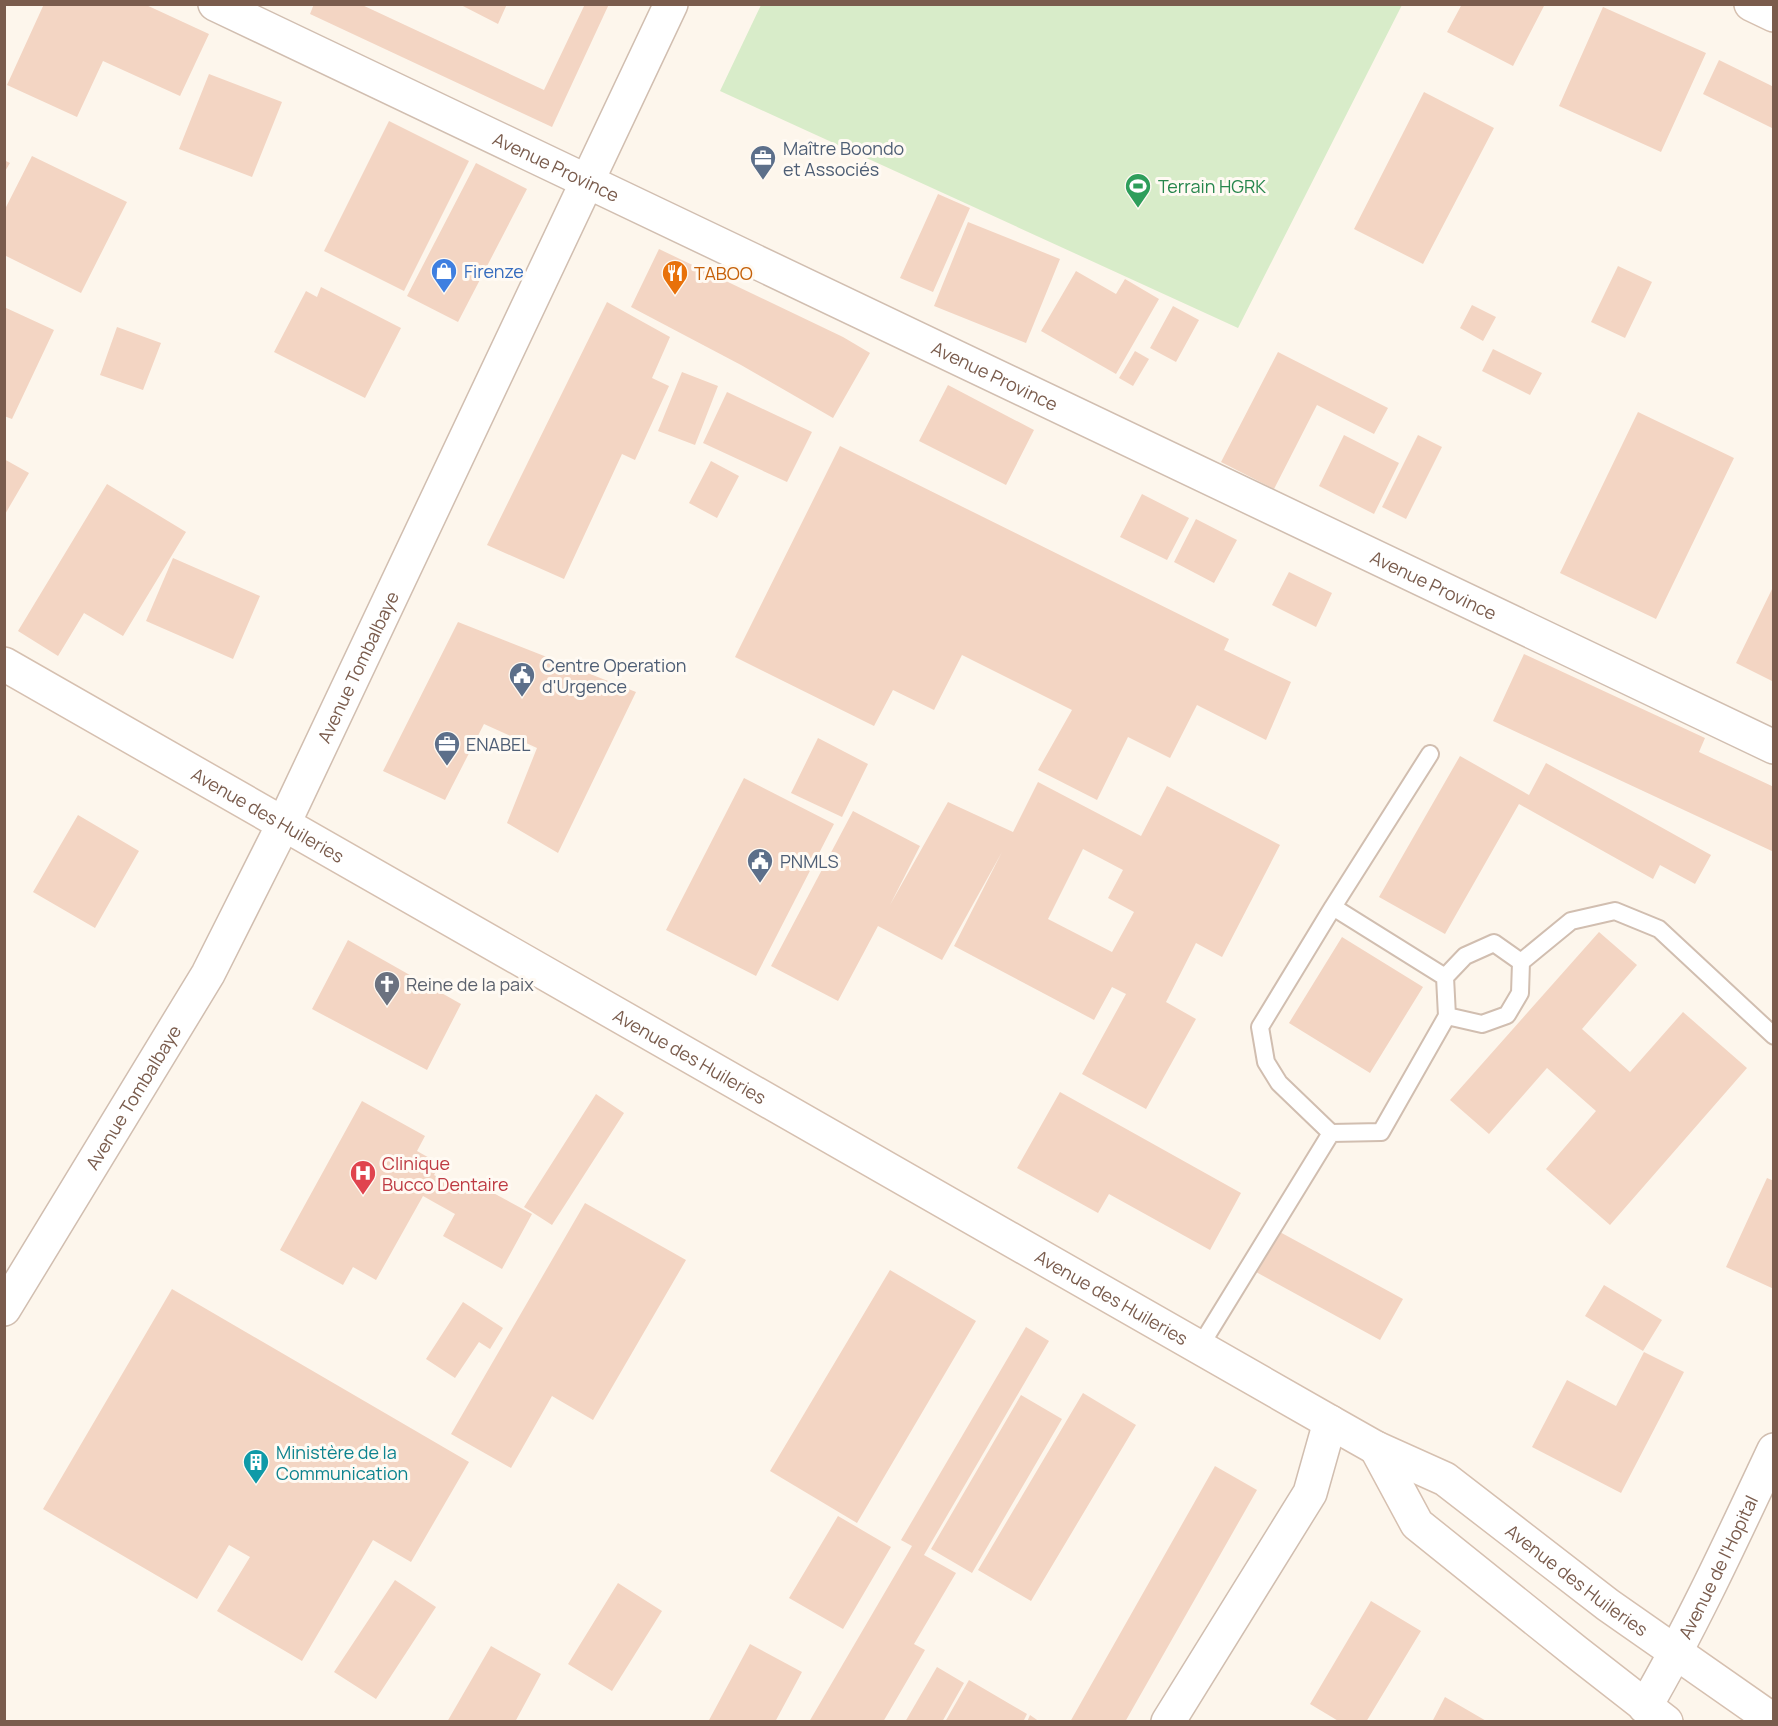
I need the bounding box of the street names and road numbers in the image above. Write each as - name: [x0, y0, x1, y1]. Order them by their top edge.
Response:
- street label: Avenue Province: [489, 126, 623, 207]
- street label: Avenue Province: [928, 335, 1062, 416]
- street label: Avenue Province: [1367, 544, 1501, 625]
- street label: Avenue Tombalbaye: [312, 587, 404, 747]
- street label: Avenue des Huileries: [187, 762, 349, 868]
- street label: Avenue des Huileries: [609, 1003, 771, 1109]
- street label: Avenue Tombalbaye: [80, 1020, 186, 1174]
- street label: Avenue des Huileries: [1031, 1244, 1192, 1350]
- street label: Avenue de l'Hopital: [1673, 1491, 1763, 1643]
- street label: Avenue des Huileries: [1501, 1518, 1653, 1641]

